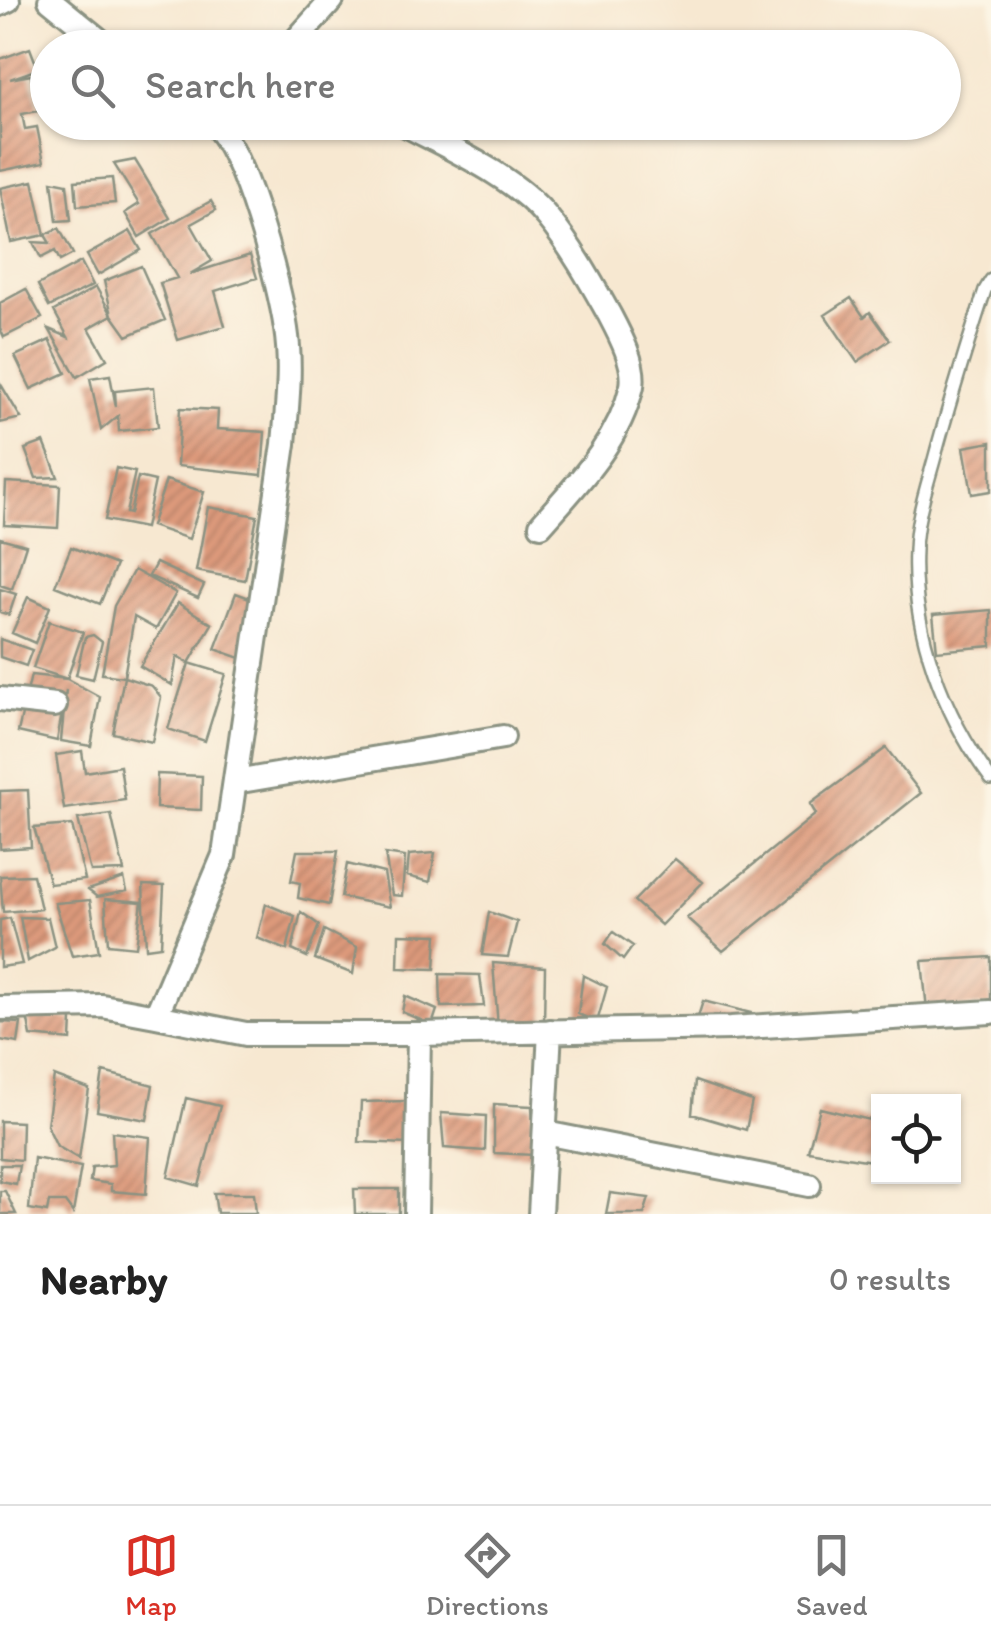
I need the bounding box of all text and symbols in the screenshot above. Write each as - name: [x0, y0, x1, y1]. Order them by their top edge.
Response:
- search box: [30, 30, 961, 140]
- icon: search: [65, 58, 120, 113]
- text: Search here: [145, 62, 336, 108]
- map controls: [871, 1094, 961, 1184]
- button: locate: [871, 1094, 961, 1184]
- text: Nearby: [40, 1254, 167, 1305]
- text: 0 results: [829, 1260, 951, 1298]
- tab: Map: [124, 1528, 179, 1622]
- tab: Directions: [426, 1528, 549, 1622]
- tab: Saved: [796, 1528, 867, 1622]

